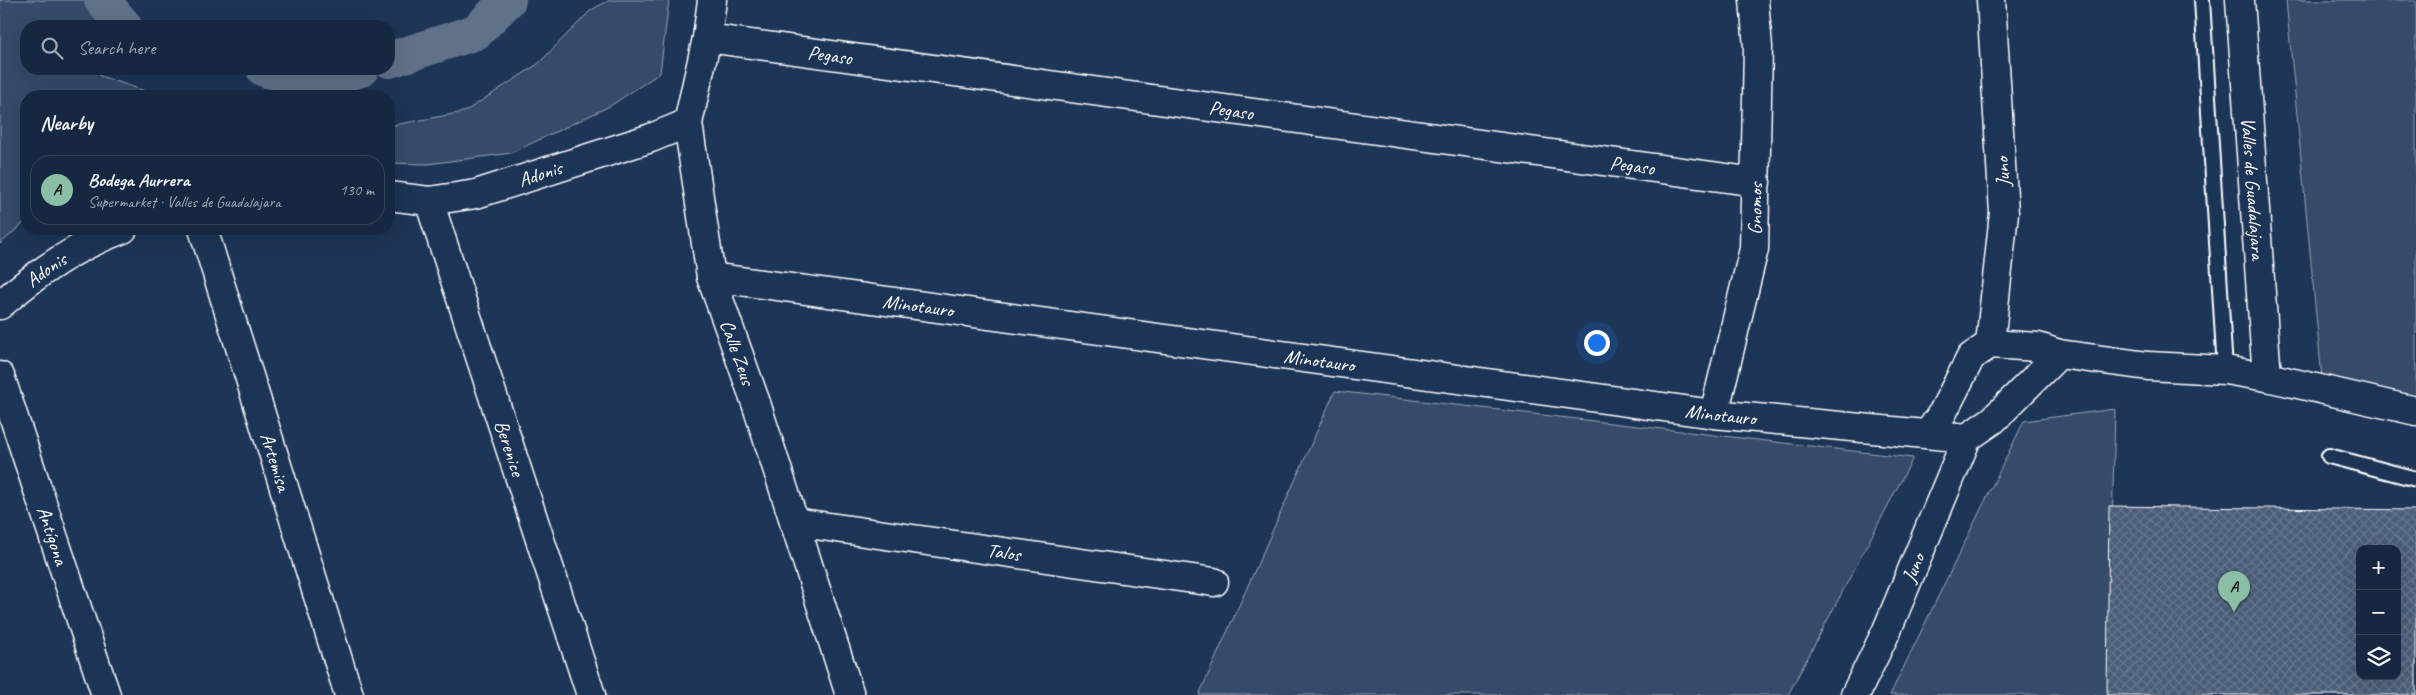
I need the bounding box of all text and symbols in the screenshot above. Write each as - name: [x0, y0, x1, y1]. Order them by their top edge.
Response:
- search box: [20, 20, 395, 75]
- icon: search: [38, 34, 66, 62]
- text: Search here: [78, 36, 155, 60]
- street label: Pegaso: [806, 40, 854, 71]
- street label: Pegaso: [1207, 95, 1256, 126]
- text: Nearby: [40, 110, 93, 136]
- street label: Valles de Guadalajara: [2235, 117, 2271, 262]
- street label: Pegaso: [1609, 150, 1657, 181]
- street label: Adonis: [515, 155, 567, 193]
- street label: Juno: [1989, 155, 2016, 188]
- text: Bodega Aurrera: [88, 168, 190, 192]
- text: A: [53, 180, 61, 200]
- text: 130 m: [340, 180, 374, 200]
- street label: Gnomos: [1742, 180, 1768, 235]
- text: Supermarket · Valles de Guadalajara: [88, 192, 281, 212]
- street label: Adonis: [20, 246, 73, 293]
- street label: Minotauro: [881, 289, 957, 323]
- street label: Calle Zeus: [714, 316, 761, 390]
- your location: [1584, 330, 1610, 356]
- street label: Minotauro: [1282, 343, 1358, 378]
- street label: Minotauro: [1684, 398, 1759, 431]
- street label: Berenice: [489, 417, 531, 481]
- street label: Artemisa: [255, 430, 297, 496]
- street label: Antígona: [31, 503, 75, 570]
- street label: Talos: [985, 538, 1024, 568]
- map controls: [2356, 545, 2401, 680]
- button: +: [2356, 545, 2401, 590]
- street label: Juno: [1896, 548, 1931, 587]
- pin: A: [2218, 571, 2250, 612]
- button: −: [2356, 590, 2401, 635]
- button: layers: [2356, 635, 2401, 680]

